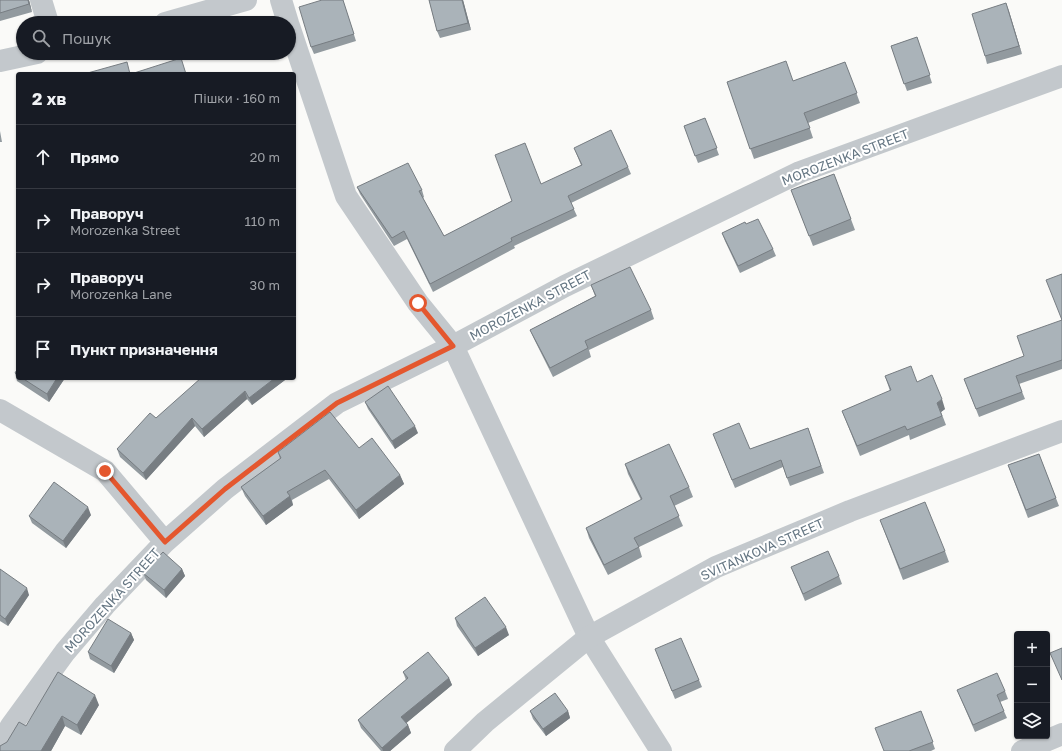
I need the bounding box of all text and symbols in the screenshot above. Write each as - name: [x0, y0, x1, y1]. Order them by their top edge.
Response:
- search box: [16, 16, 296, 60]
- icon: search: [30, 27, 52, 49]
- text: Пошук: [62, 29, 111, 47]
- text: 2 хв: [32, 88, 66, 109]
- text: Пішки · 160 m: [193, 90, 280, 106]
- street label: MOROZENKA STREET: [779, 125, 911, 189]
- icon: ahead: [32, 146, 54, 168]
- text: Прямо: [70, 148, 119, 166]
- text: 20 m: [250, 149, 280, 165]
- text: Праворуч: [70, 204, 144, 222]
- icon: right: [32, 210, 54, 232]
- text: 110 m: [245, 213, 280, 229]
- text: Morozenka Street: [70, 222, 180, 238]
- street label: MOROZENKA STREET: [467, 266, 593, 344]
- text: Праворуч: [70, 268, 144, 286]
- icon: right: [32, 274, 54, 296]
- text: 30 m: [250, 277, 280, 293]
- text: Morozenka Lane: [70, 286, 172, 302]
- route start: [409, 294, 427, 312]
- icon: arrive: [32, 338, 54, 360]
- text: Пункт призначення: [70, 340, 218, 358]
- route end: [96, 462, 114, 480]
- street label: SVITANKOVA STREET: [698, 515, 826, 583]
- street label: MOROZENKA STREET: [61, 544, 163, 656]
- map controls: [1014, 631, 1050, 739]
- button: +: [1014, 631, 1050, 667]
- button: −: [1014, 667, 1050, 703]
- button: layers: [1014, 703, 1050, 739]

